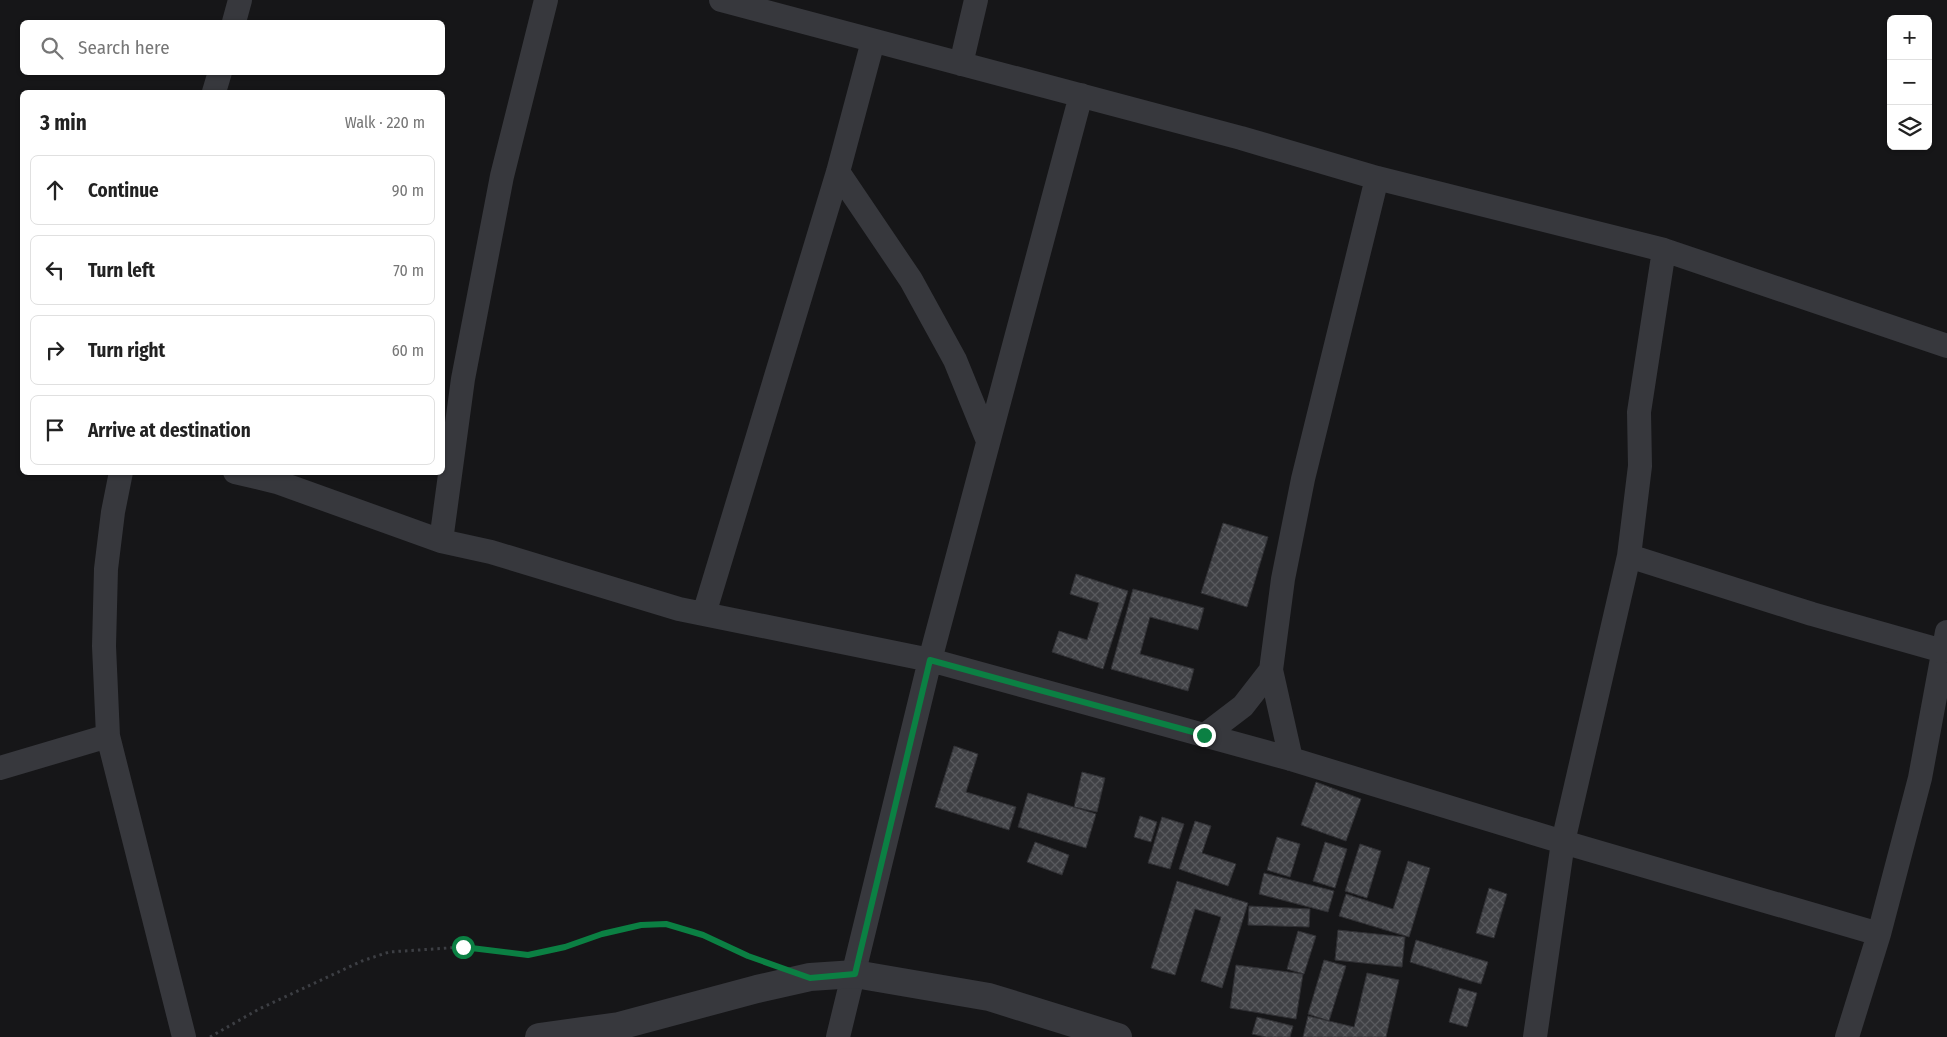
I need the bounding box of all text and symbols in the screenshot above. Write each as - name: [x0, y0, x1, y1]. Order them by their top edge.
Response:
- map controls: [1887, 15, 1932, 150]
- button: +: [1887, 15, 1932, 60]
- search box: [20, 20, 445, 75]
- icon: search: [38, 34, 66, 62]
- text: Search here: [78, 36, 170, 59]
- button: −: [1887, 60, 1932, 105]
- button: layers: [1887, 105, 1932, 150]
- text: 3 min: [40, 110, 87, 136]
- text: Walk · 220 m: [345, 113, 425, 132]
- icon: ahead: [41, 176, 69, 204]
- text: Continue: [88, 179, 159, 202]
- text: 90 m: [392, 181, 424, 200]
- icon: left: [41, 256, 69, 284]
- text: Turn left: [88, 259, 155, 282]
- text: 70 m: [393, 261, 424, 280]
- icon: right: [41, 336, 69, 364]
- text: Turn right: [88, 339, 165, 362]
- text: 60 m: [392, 341, 424, 360]
- icon: arrive: [41, 416, 69, 444]
- text: Arrive at destination: [88, 419, 251, 442]
- route end: [1193, 724, 1216, 747]
- route start: [452, 936, 475, 959]

